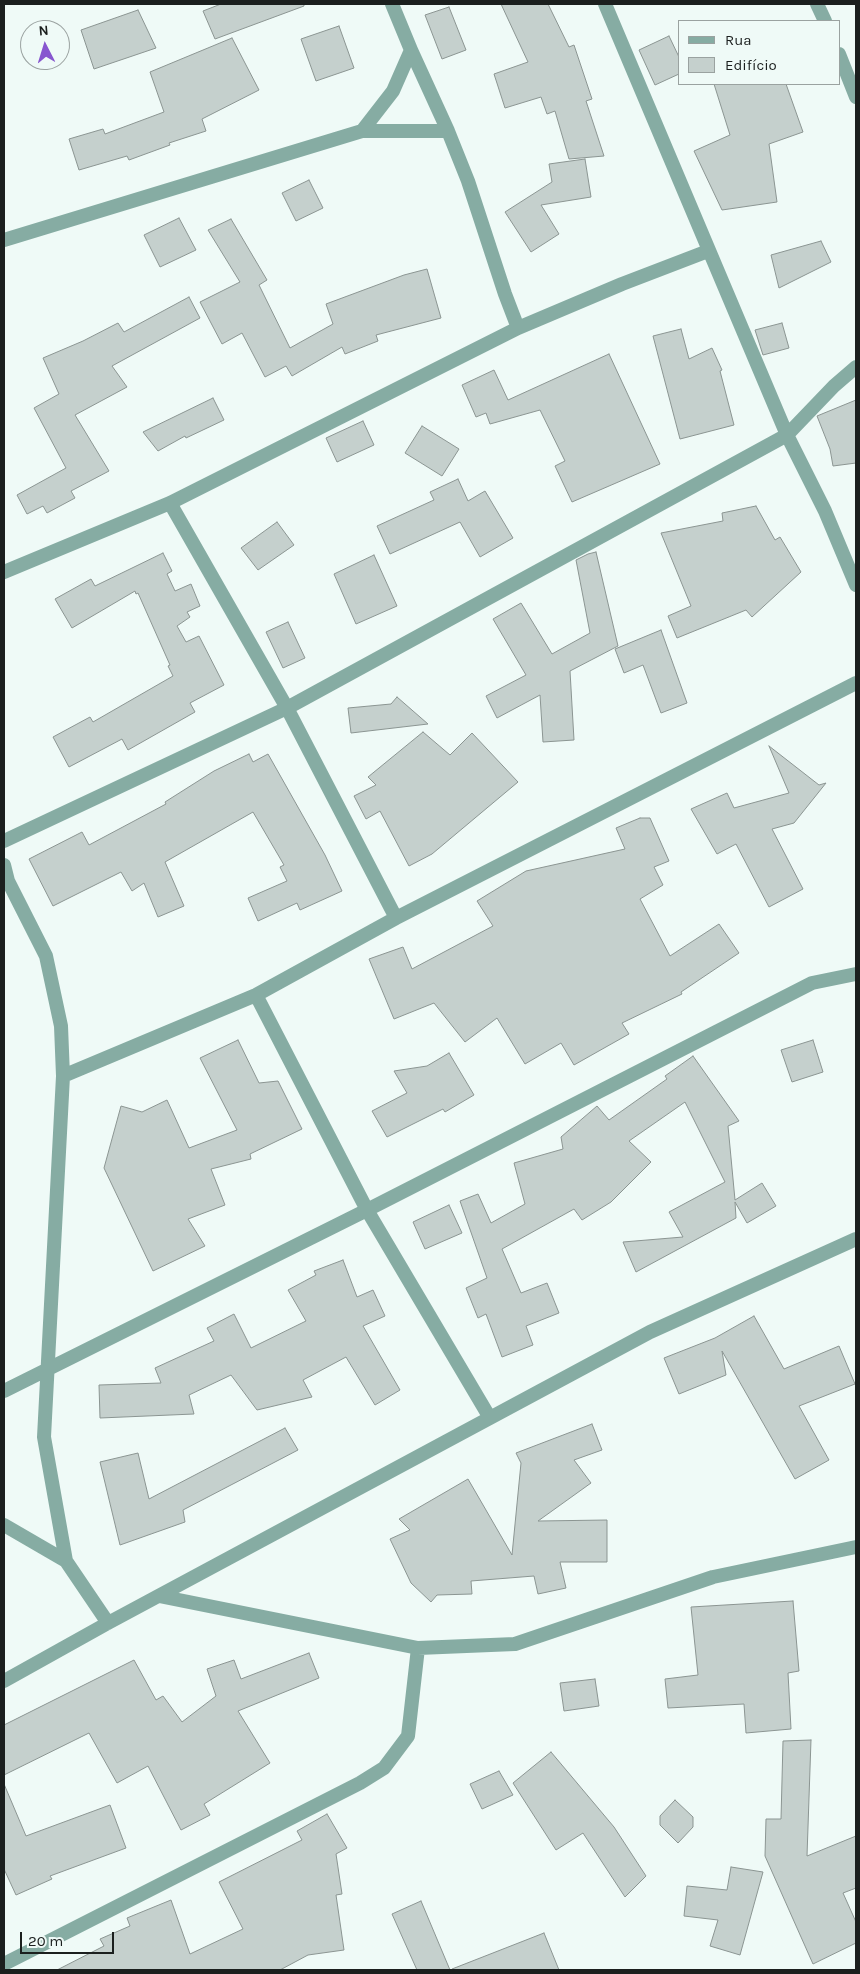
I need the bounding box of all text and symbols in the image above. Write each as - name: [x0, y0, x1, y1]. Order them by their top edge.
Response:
- north arrow: [20, 20, 70, 70]
- legend: [678, 20, 840, 85]
- text: N: [38, 22, 49, 39]
- text: Rua: [725, 31, 752, 49]
- text: Edifício: [725, 56, 777, 74]
- scale bar: [22, 1922, 116, 1954]
- text: 20 m: [28, 1932, 63, 1950]

